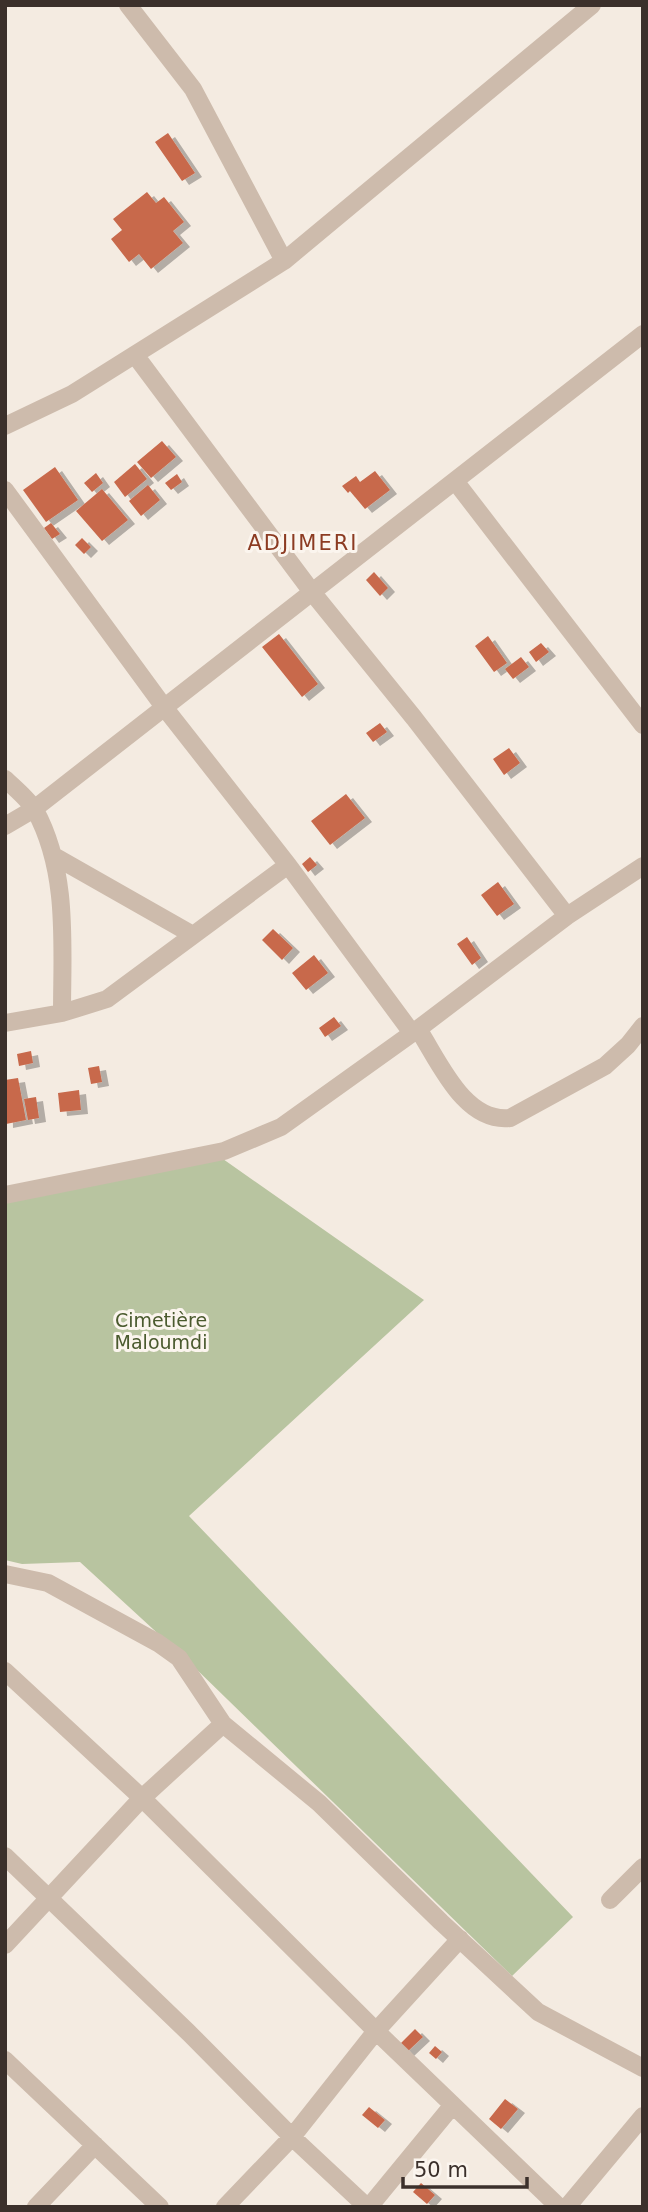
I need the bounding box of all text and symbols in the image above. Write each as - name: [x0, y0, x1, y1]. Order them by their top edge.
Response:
- district label: ADJIMERI: [247, 531, 359, 555]
- park label: Cimetière Maloumdi: [115, 1309, 207, 1353]
- scale bar: [403, 2146, 527, 2190]
- text: 50 m: [414, 2158, 468, 2182]

